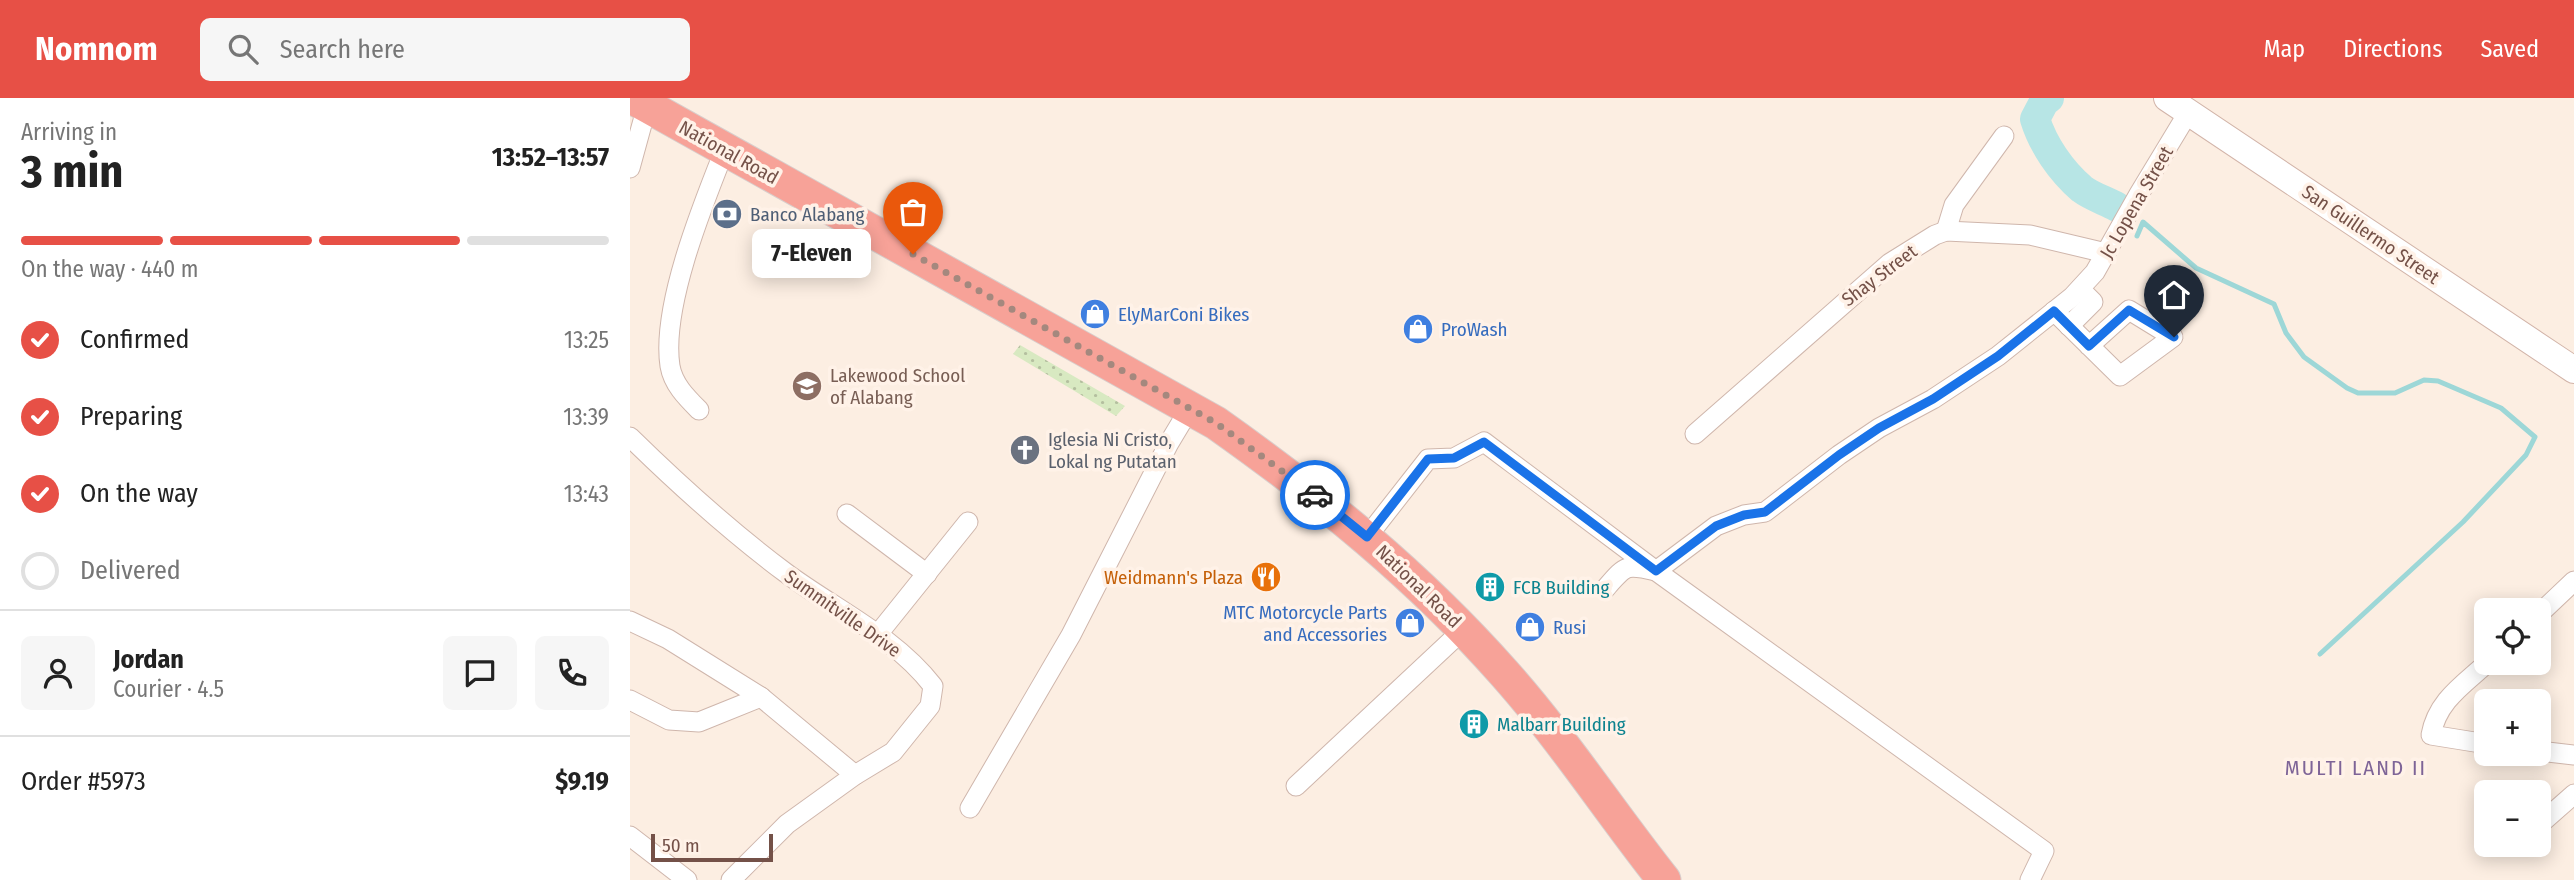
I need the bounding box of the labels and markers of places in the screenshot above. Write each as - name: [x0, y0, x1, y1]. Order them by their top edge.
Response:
- pin: [883, 182, 943, 254]
- bank icon: Banco Alabang: [710, 197, 744, 231]
- place label: Banco Alabang: [750, 203, 864, 226]
- callout: 7-Eleven: [752, 230, 871, 278]
- pin: [2144, 265, 2204, 337]
- shop icon: ElyMarConi Bikes: [1078, 297, 1112, 331]
- place label: ElyMarConi Bikes: [1118, 303, 1249, 326]
- shop icon: ProWash: [1401, 312, 1435, 346]
- place label: ProWash: [1441, 318, 1508, 341]
- place label: Lakewood School of Alabang: [830, 364, 965, 409]
- school or university icon: Lakewood School of Alabang: [790, 369, 824, 403]
- place label: Iglesia Ni Cristo, Lokal ng Putatan: [1048, 428, 1177, 473]
- church icon: Iglesia Ni Cristo, Lokal ng Putatan: [1008, 433, 1042, 467]
- restaurant icon: Weidmann's Plaza: [1249, 560, 1283, 594]
- place label: Weidmann's Plaza: [1104, 566, 1243, 589]
- building icon: FCB Building: [1473, 570, 1507, 604]
- place label: FCB Building: [1513, 576, 1610, 599]
- place label: MTC Motorcycle Parts and Accessories: [1223, 601, 1387, 646]
- shop icon: MTC Motorcycle Parts and Accessories: [1393, 606, 1427, 640]
- shop icon: Rusi: [1513, 610, 1547, 644]
- place label: Rusi: [1553, 616, 1586, 639]
- building icon: Malbarr Building: [1457, 707, 1491, 741]
- place label: Malbarr Building: [1497, 713, 1626, 736]

